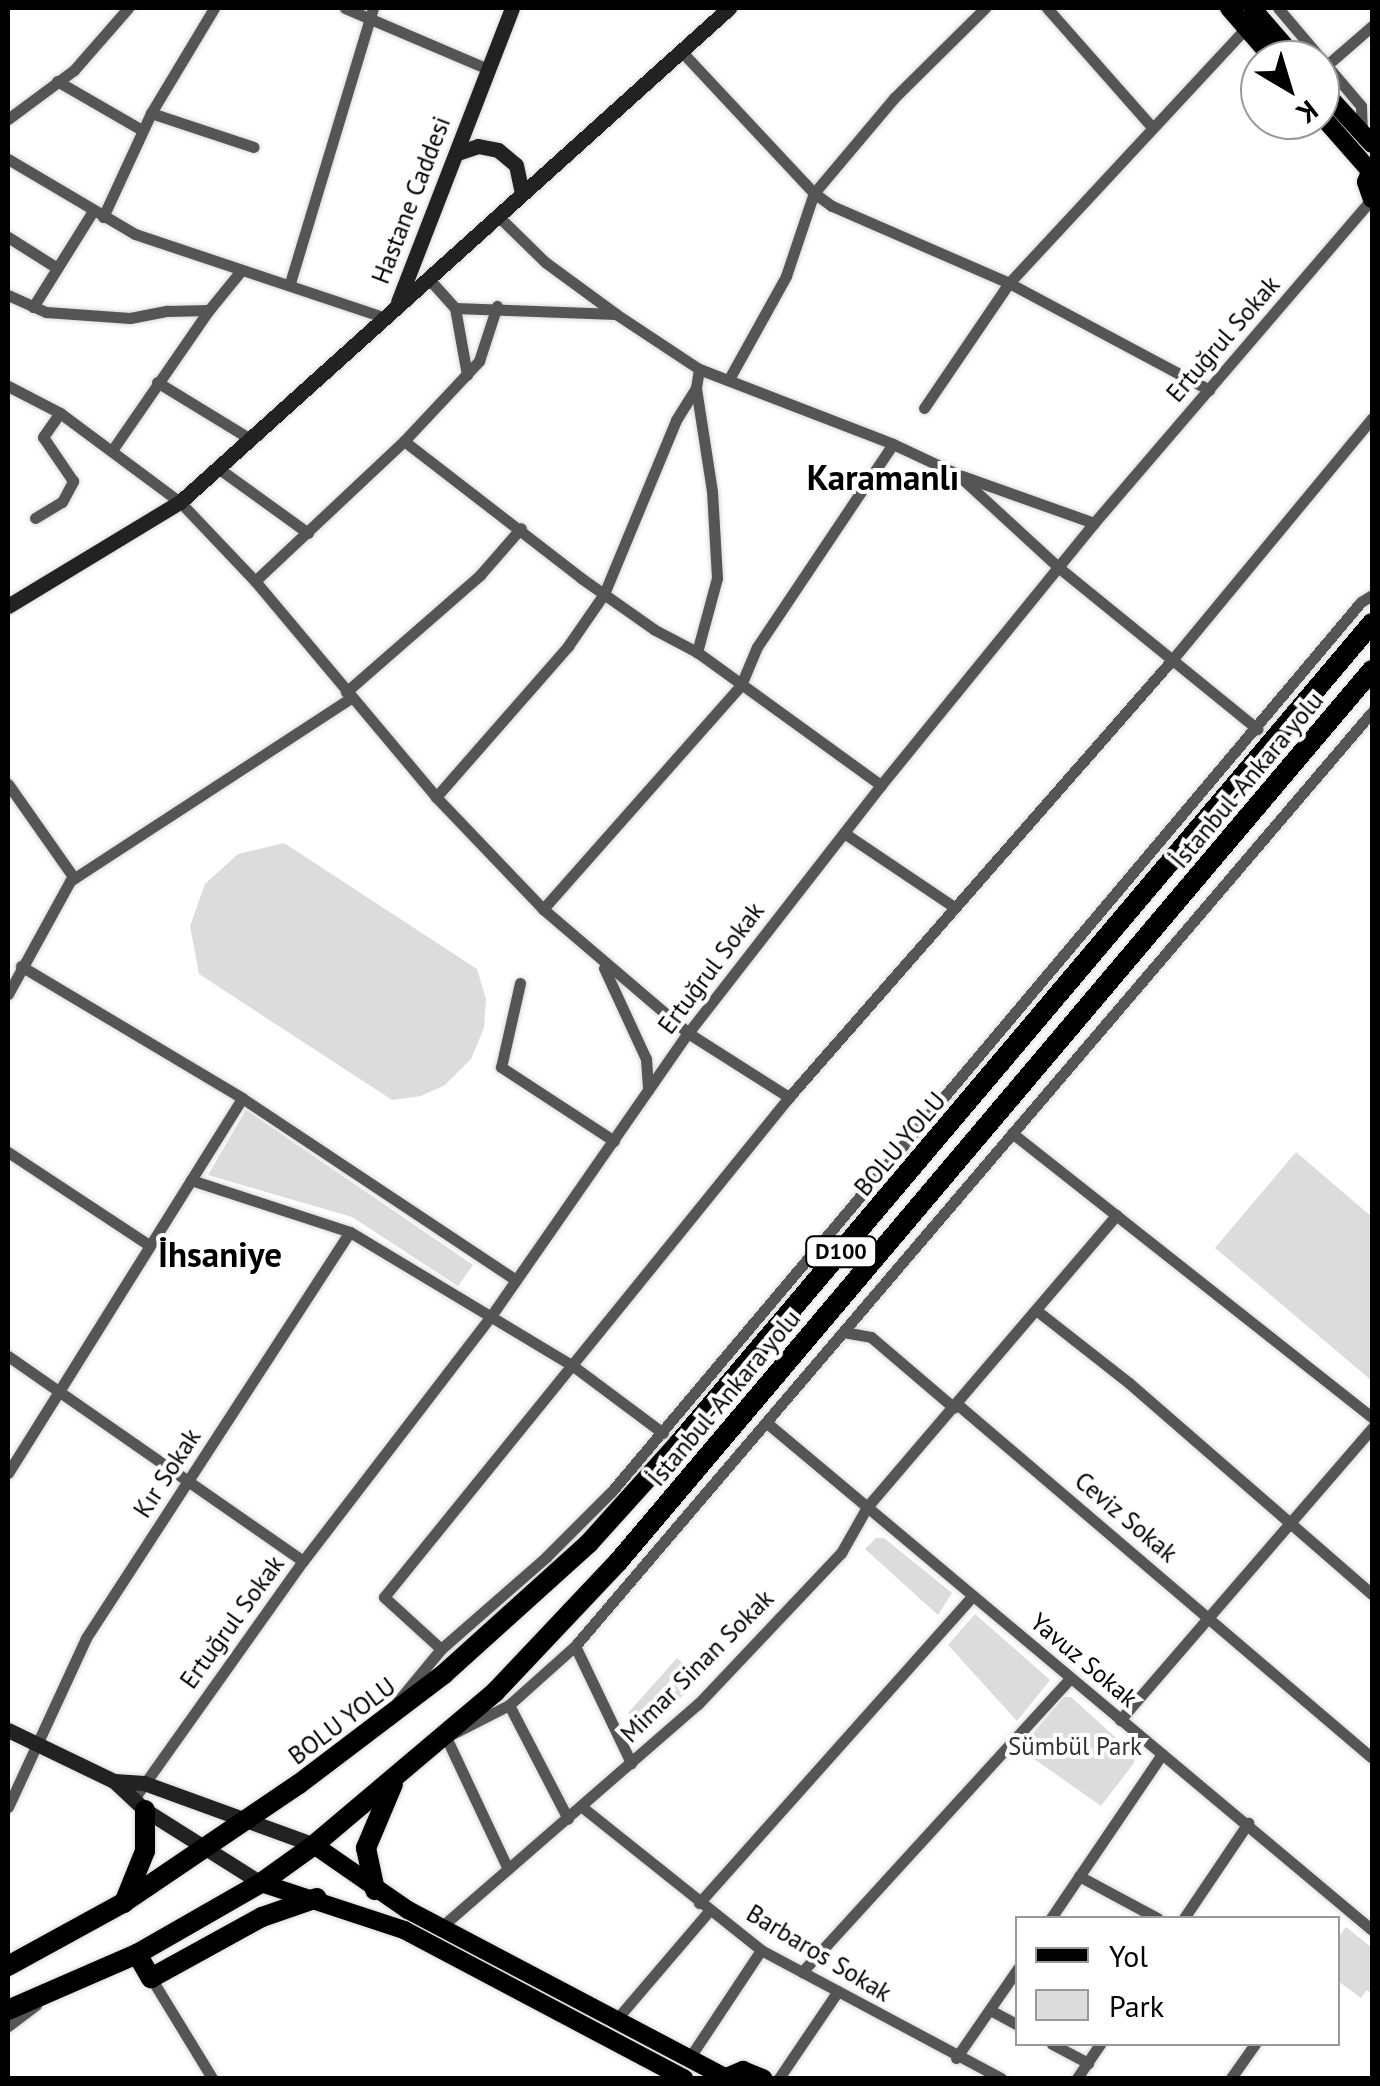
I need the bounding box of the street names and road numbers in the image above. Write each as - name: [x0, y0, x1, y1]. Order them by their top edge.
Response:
- street label: Hastane Caddesi: [365, 112, 457, 288]
- street label: Ertuğrul Sokak: [1160, 270, 1286, 408]
- street label: İstanbul-Ankara yolu: [1164, 686, 1330, 874]
- street label: Ertuğrul Sokak: [652, 896, 770, 1040]
- street label: BOLU YOLU: [848, 1086, 952, 1202]
- road number: D100: [804, 1235, 878, 1269]
- street label: İstanbul-Ankara yolu: [641, 1304, 807, 1492]
- street label: Kır Sokak: [127, 1423, 207, 1523]
- street label: Ceviz Sokak: [1068, 1465, 1184, 1569]
- street label: Ertuğrul Sokak: [174, 1550, 290, 1694]
- street label: Mimar Sinan Sokak: [614, 1583, 780, 1749]
- street label: Yavuz Sokak: [1024, 1606, 1144, 1714]
- street label: BOLU YOLU: [282, 1671, 402, 1771]
- street label: Barbaros Sokak: [741, 1898, 897, 2008]

